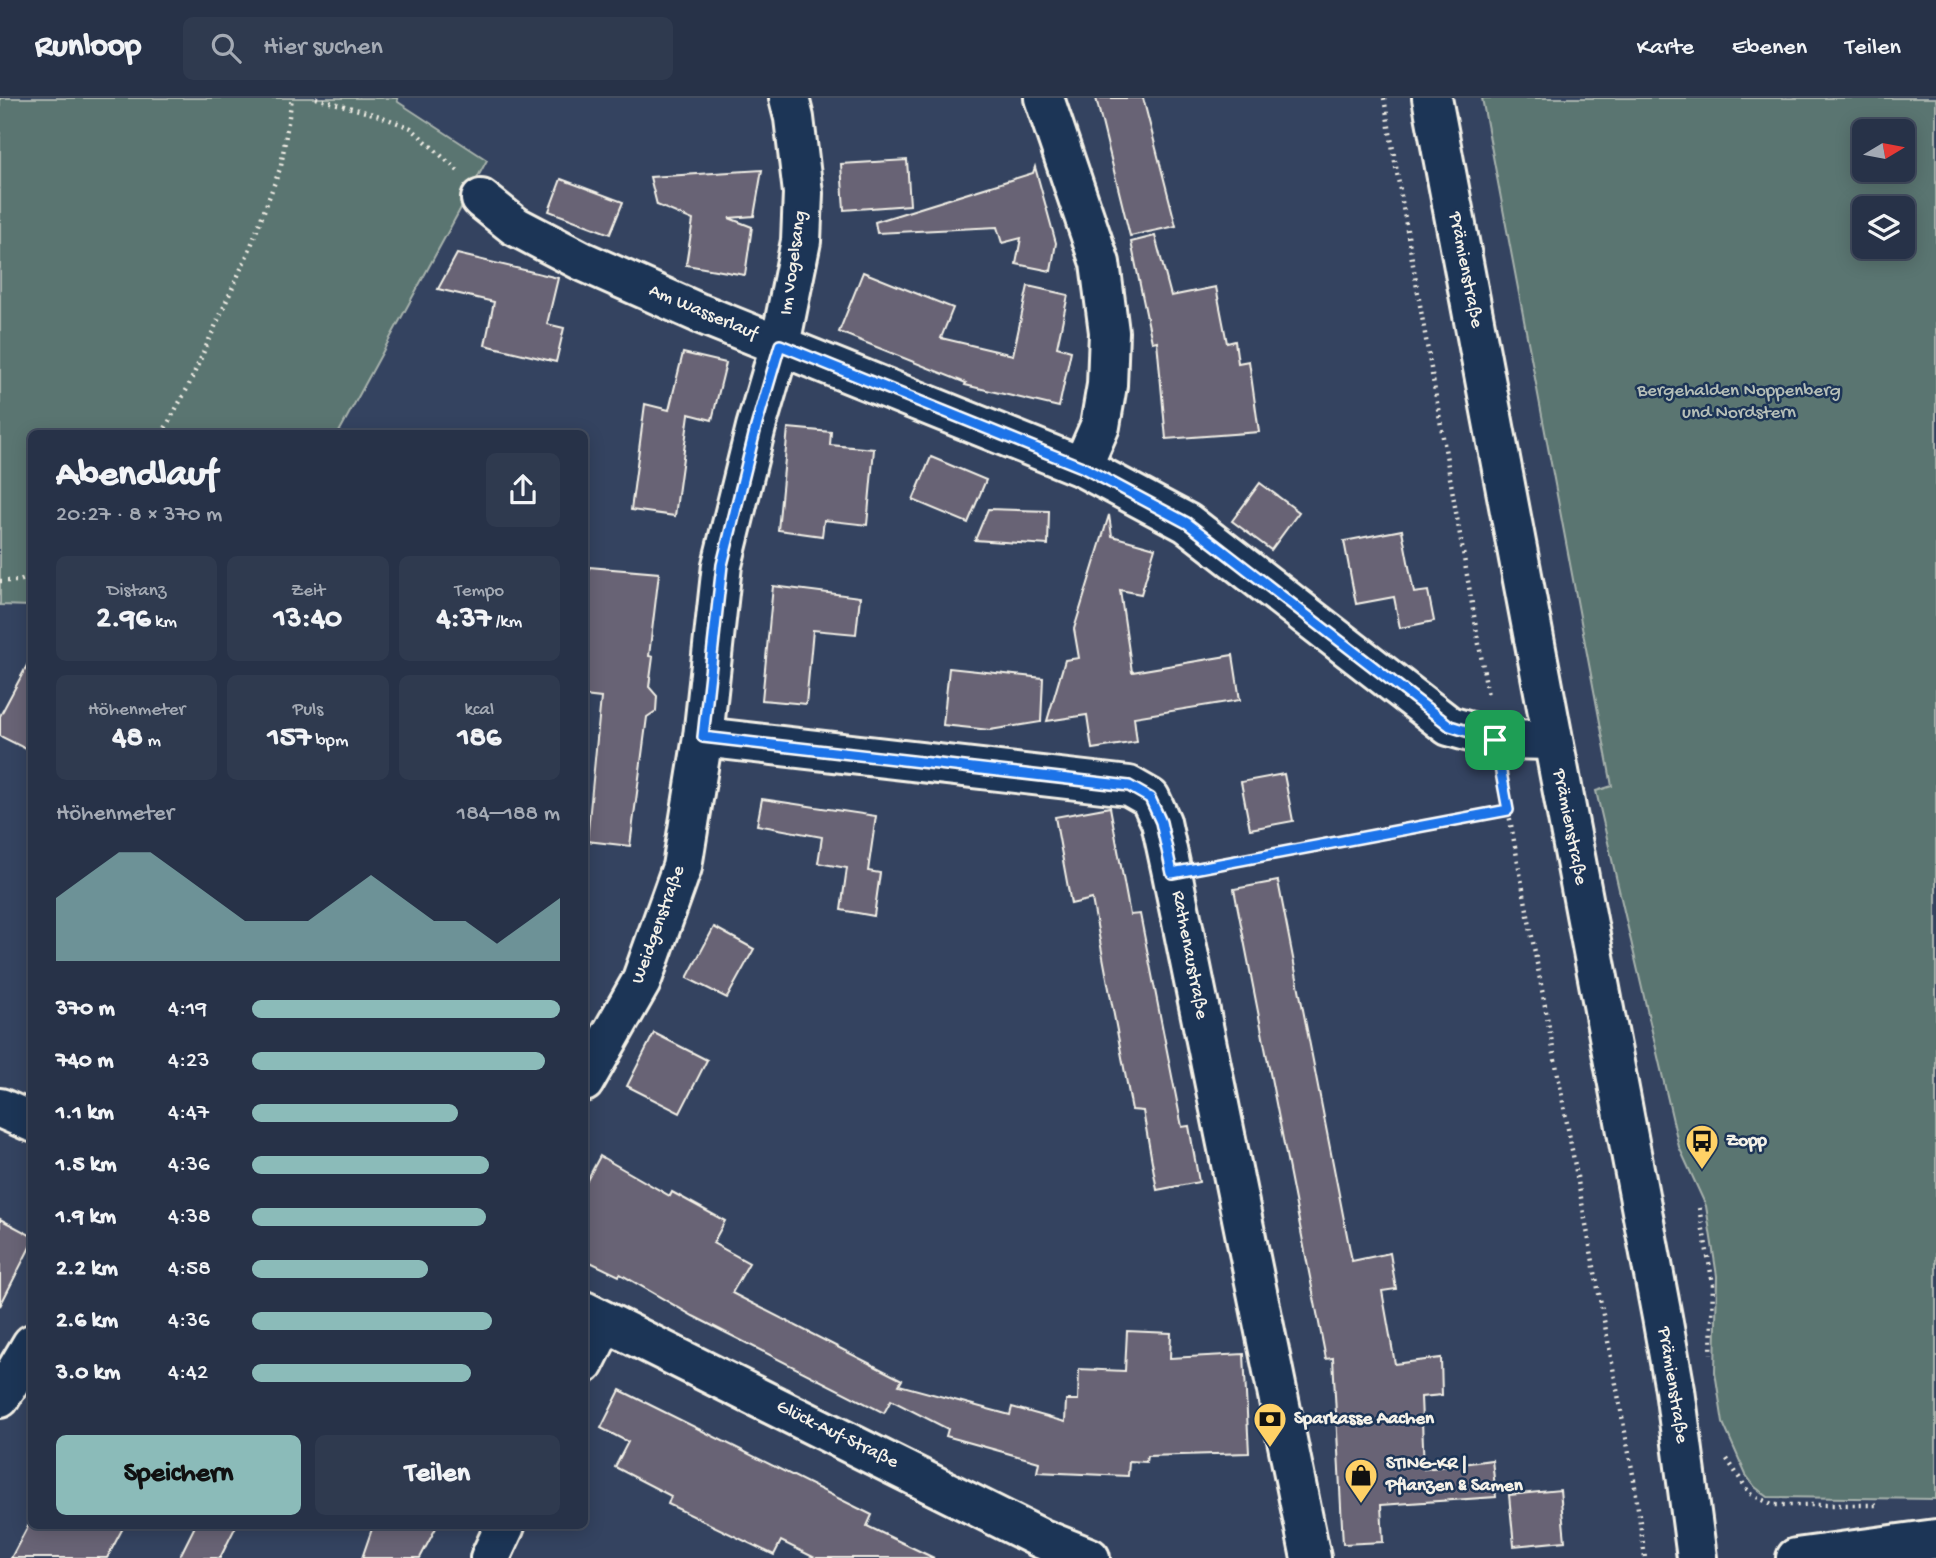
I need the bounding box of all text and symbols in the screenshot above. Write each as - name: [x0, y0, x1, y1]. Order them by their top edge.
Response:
- search box: [183, 17, 673, 80]
- text: Runloop: [35, 29, 141, 67]
- icon: search: [207, 29, 245, 67]
- text: Hier suchen: [263, 33, 383, 64]
- text: Karte: [1637, 34, 1694, 63]
- text: Ebenen: [1732, 34, 1807, 63]
- text: Teilen: [1845, 34, 1901, 63]
- north arrow: [1852, 119, 1914, 182]
- map controls: [1852, 119, 1915, 259]
- button: layers: [1852, 196, 1915, 259]
- street label: Im Vogelsang: [775, 209, 813, 317]
- street label: Prämienstraße: [1442, 209, 1488, 330]
- street label: Am Wasserlauf: [645, 280, 763, 347]
- park label: Bergehalden Noppenberg und Nordstern: [1636, 380, 1841, 425]
- button: share: [486, 453, 560, 527]
- text: Abendlauf: [56, 454, 217, 498]
- text: 20:27 · 8 × 370 m: [56, 502, 222, 529]
- text: Distanz: [107, 580, 166, 603]
- text: Zeit: [291, 580, 325, 603]
- text: Tempo: [454, 580, 504, 603]
- text: 2.96: [96, 603, 151, 638]
- text: 13:40: [274, 603, 342, 638]
- text: 4:37: [436, 603, 491, 638]
- text: km: [151, 611, 177, 634]
- text: /km: [491, 611, 522, 634]
- text: Höhenmeter: [88, 699, 185, 722]
- text: Puls: [293, 699, 323, 722]
- text: kcal: [464, 699, 494, 722]
- pin: [1465, 710, 1525, 770]
- icon: arrive: [1476, 721, 1514, 759]
- text: 48: [112, 722, 143, 757]
- text: 157: [268, 722, 311, 757]
- text: 186: [457, 722, 501, 757]
- text: m: [143, 730, 161, 753]
- text: bpm: [311, 730, 348, 753]
- street label: Prämienstraße: [1546, 766, 1592, 887]
- text: Höhenmeter: [56, 801, 174, 828]
- text: 184–188 m: [457, 801, 560, 828]
- street label: Weidgenstraße: [627, 863, 691, 987]
- street label: Rathenaustraße: [1165, 889, 1213, 1021]
- text: 370 m: [56, 996, 115, 1023]
- text: 4:19: [168, 996, 207, 1023]
- text: 740 m: [56, 1048, 114, 1075]
- text: 4:23: [168, 1048, 209, 1075]
- text: 1.1 km: [56, 1100, 114, 1127]
- text: 4:47: [168, 1100, 209, 1127]
- bus stop icon: Zopp: [1683, 1122, 1721, 1171]
- place label: Zopp: [1726, 1130, 1768, 1153]
- text: 1.5 km: [56, 1152, 117, 1179]
- text: 4:36: [168, 1152, 210, 1179]
- text: 1.9 km: [56, 1204, 116, 1231]
- text: 4:38: [168, 1204, 211, 1231]
- text: 2.2 km: [56, 1256, 118, 1283]
- text: 4:58: [168, 1256, 211, 1283]
- text: 2.6 km: [56, 1308, 118, 1335]
- text: 4:36: [168, 1308, 210, 1335]
- street label: Prämienstraße: [1651, 1324, 1693, 1445]
- text: 3.0 km: [56, 1360, 120, 1387]
- text: 4:42: [168, 1360, 208, 1387]
- street label: Glück-Auf-Straße: [772, 1395, 902, 1475]
- bank icon: Sparkasse Aachen: [1251, 1400, 1289, 1449]
- place label: Sparkasse Aachen: [1294, 1408, 1435, 1431]
- button: Speichern: [56, 1435, 301, 1515]
- button: Teilen: [315, 1435, 560, 1515]
- place label: STING-KR | Pflanzen & Samen: [1385, 1453, 1524, 1498]
- shop icon: STING-KR | Pflanzen & Samen: [1342, 1456, 1380, 1505]

